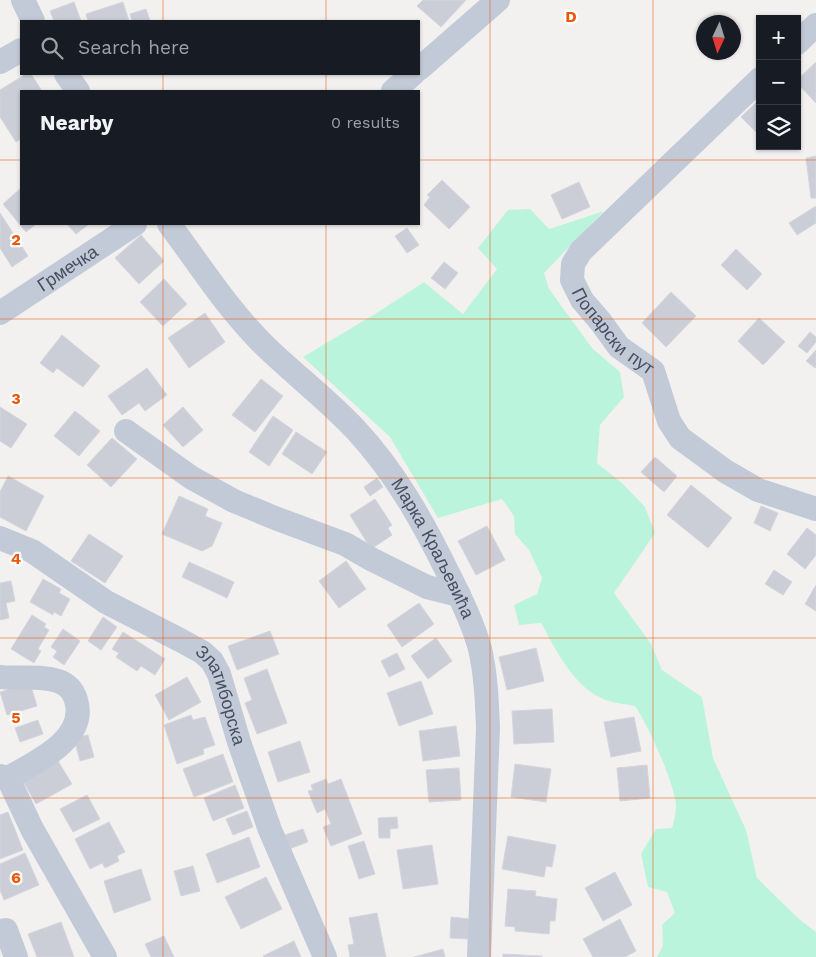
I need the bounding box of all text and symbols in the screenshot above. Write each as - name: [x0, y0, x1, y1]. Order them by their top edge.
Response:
- text: D: [565, 7, 577, 26]
- north arrow: [696, 15, 741, 60]
- map controls: [756, 15, 801, 150]
- button: +: [756, 15, 801, 60]
- search box: [20, 20, 420, 75]
- icon: search: [38, 34, 66, 62]
- text: Search here: [78, 36, 189, 59]
- button: −: [756, 60, 801, 105]
- button: layers: [756, 105, 801, 150]
- text: Nearby: [40, 110, 113, 135]
- text: 0 results: [331, 113, 400, 132]
- text: 2: [11, 230, 21, 249]
- street label: Грмечка: [33, 240, 102, 296]
- street label: Попарски пут: [568, 284, 659, 379]
- text: 3: [11, 389, 21, 408]
- street label: Марка Краљевића: [387, 474, 479, 622]
- text: 4: [11, 549, 21, 568]
- street label: Златиборска: [191, 640, 251, 748]
- text: 5: [11, 708, 21, 727]
- text: 6: [11, 868, 21, 887]

